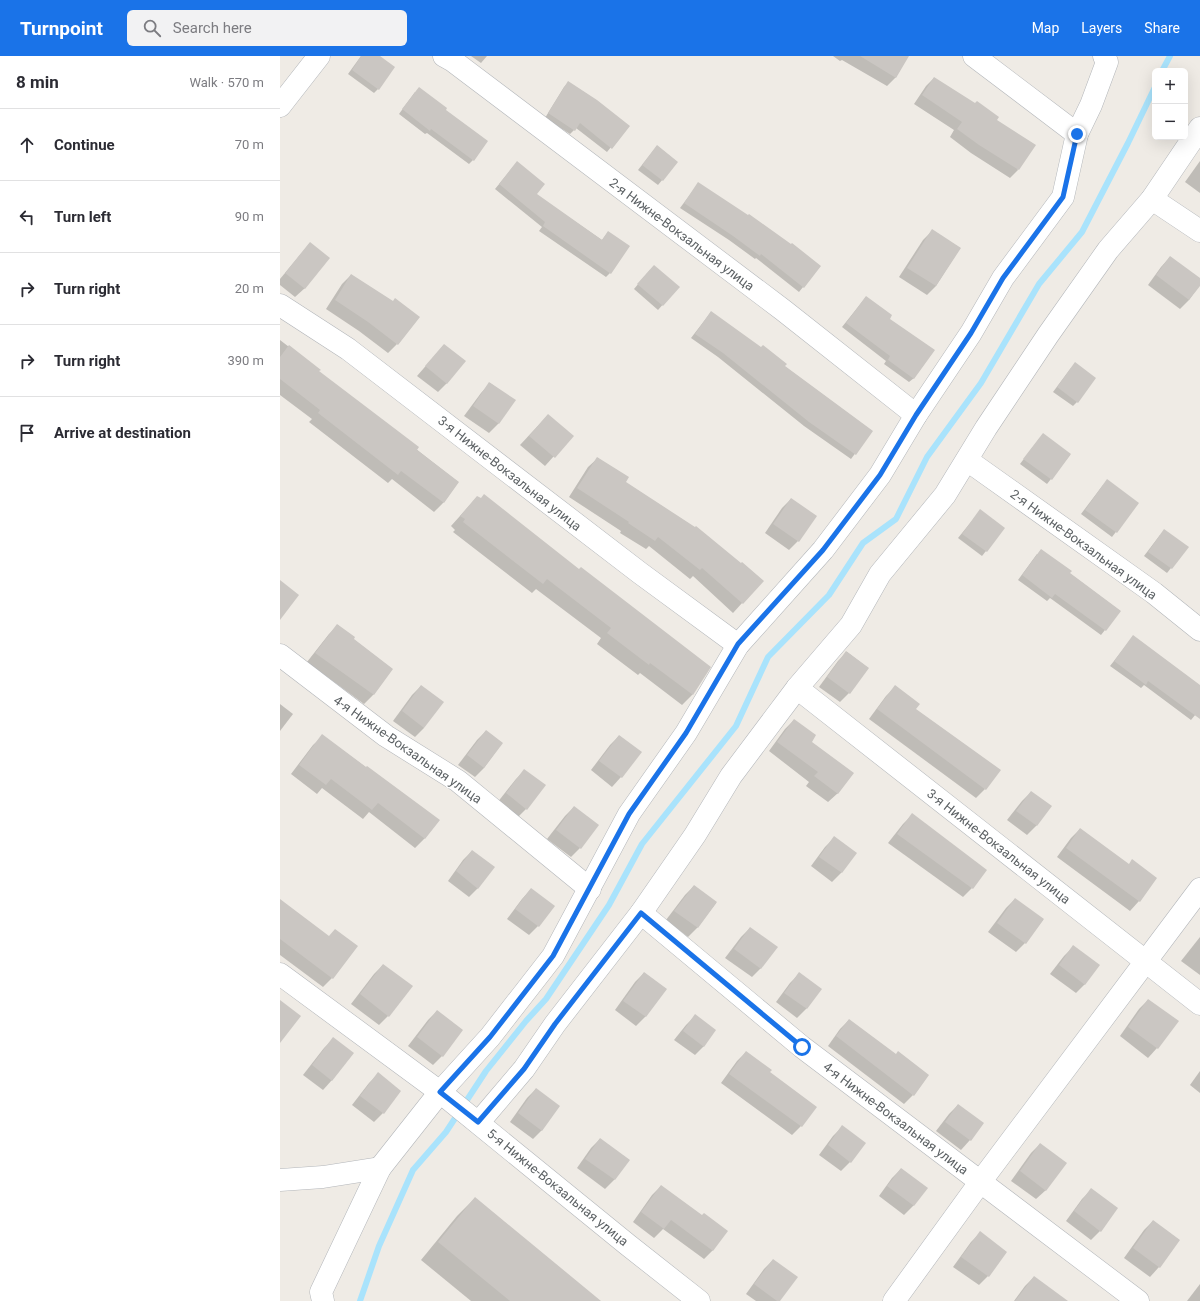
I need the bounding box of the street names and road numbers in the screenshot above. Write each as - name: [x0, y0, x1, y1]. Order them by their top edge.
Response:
- street label: 2-я Нижне-Вокзальная улица: [606, 175, 757, 294]
- street label: 3-я Нижне-Вокзальная улица: [435, 413, 584, 534]
- street label: 2-я Нижне-Вокзальная улица: [1008, 486, 1160, 603]
- street label: 4-я Нижне-Вокзальная улица: [331, 692, 485, 806]
- street label: 3-я Нижне-Вокзальная улица: [924, 786, 1073, 907]
- street label: 4-я Нижне-Вокзальная улица: [820, 1059, 971, 1178]
- street label: 5-я Нижне-Вокзальная улица: [484, 1126, 631, 1249]

